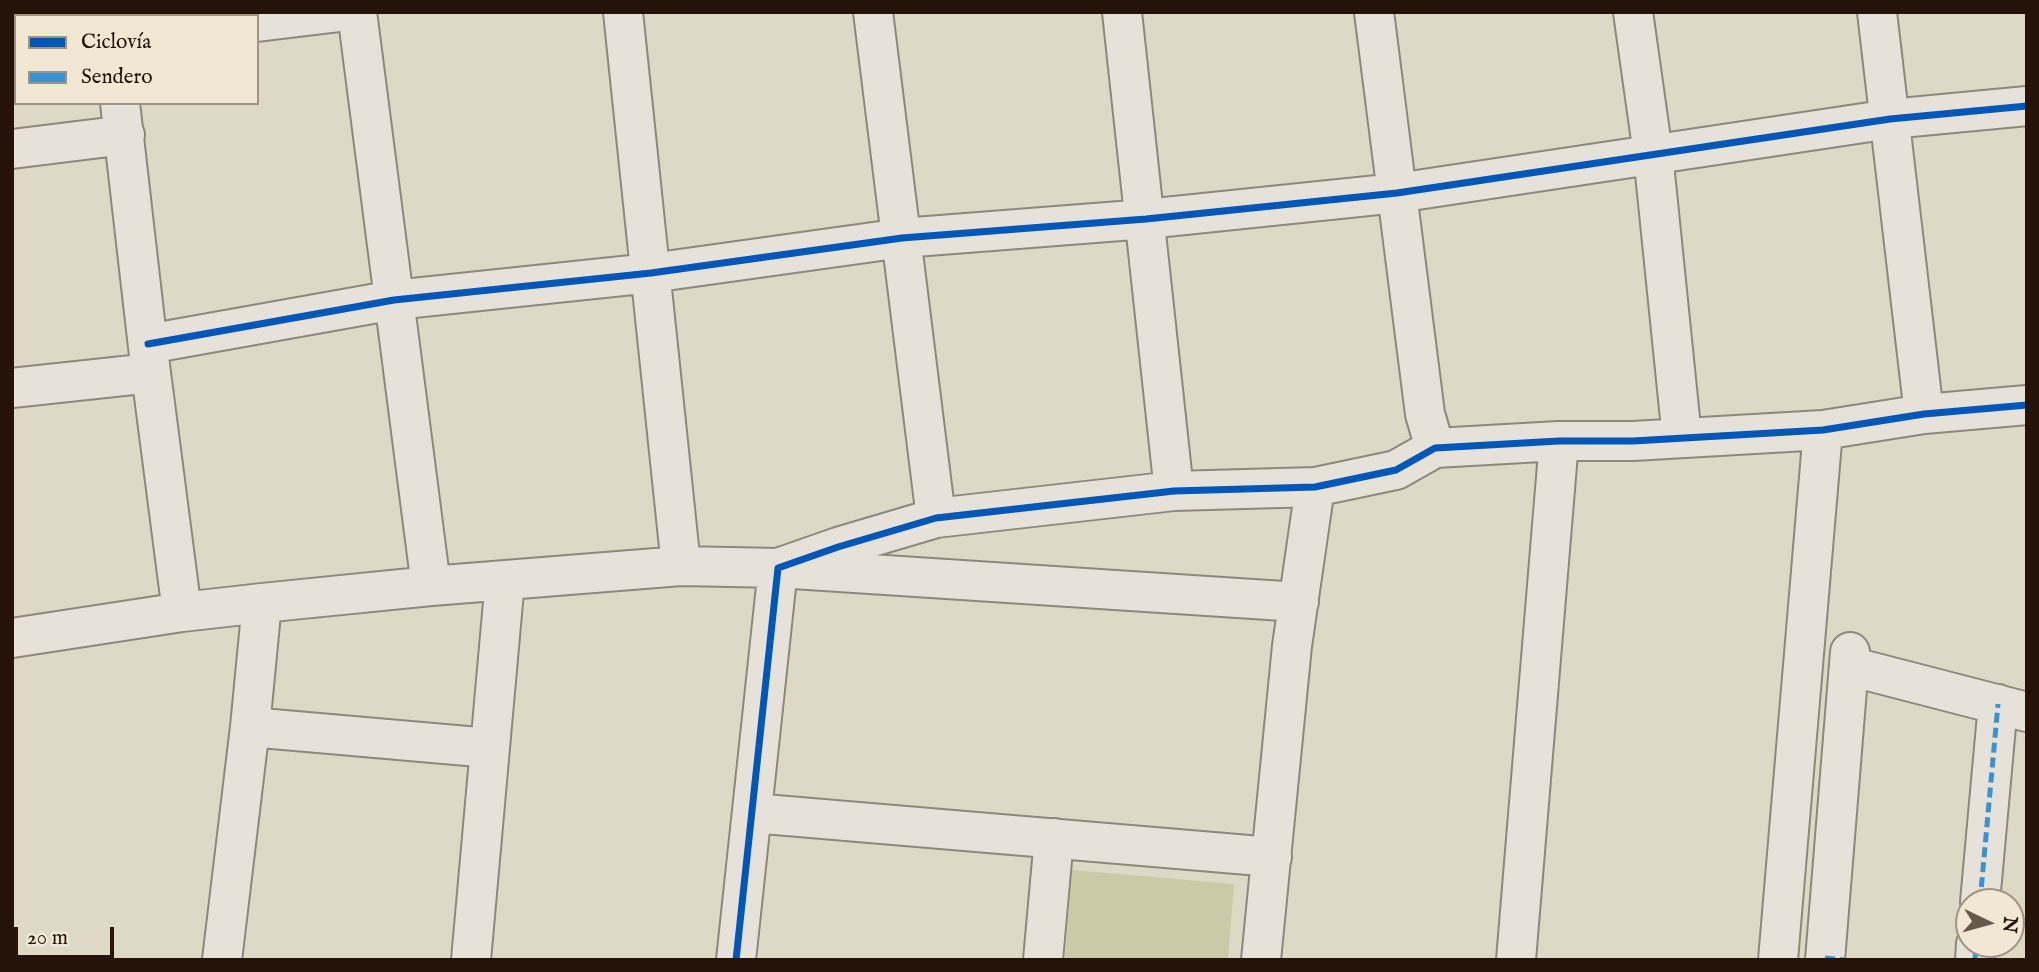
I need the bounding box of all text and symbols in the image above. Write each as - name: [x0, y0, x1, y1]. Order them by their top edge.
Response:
- legend: [14, 14, 259, 105]
- text: Ciclovía: [81, 29, 151, 56]
- text: Sendero: [81, 64, 152, 91]
- north arrow: [1955, 888, 2025, 958]
- scale bar: [18, 912, 117, 956]
- text: N: [1996, 915, 2022, 934]
- text: 20 m: [27, 925, 68, 952]

